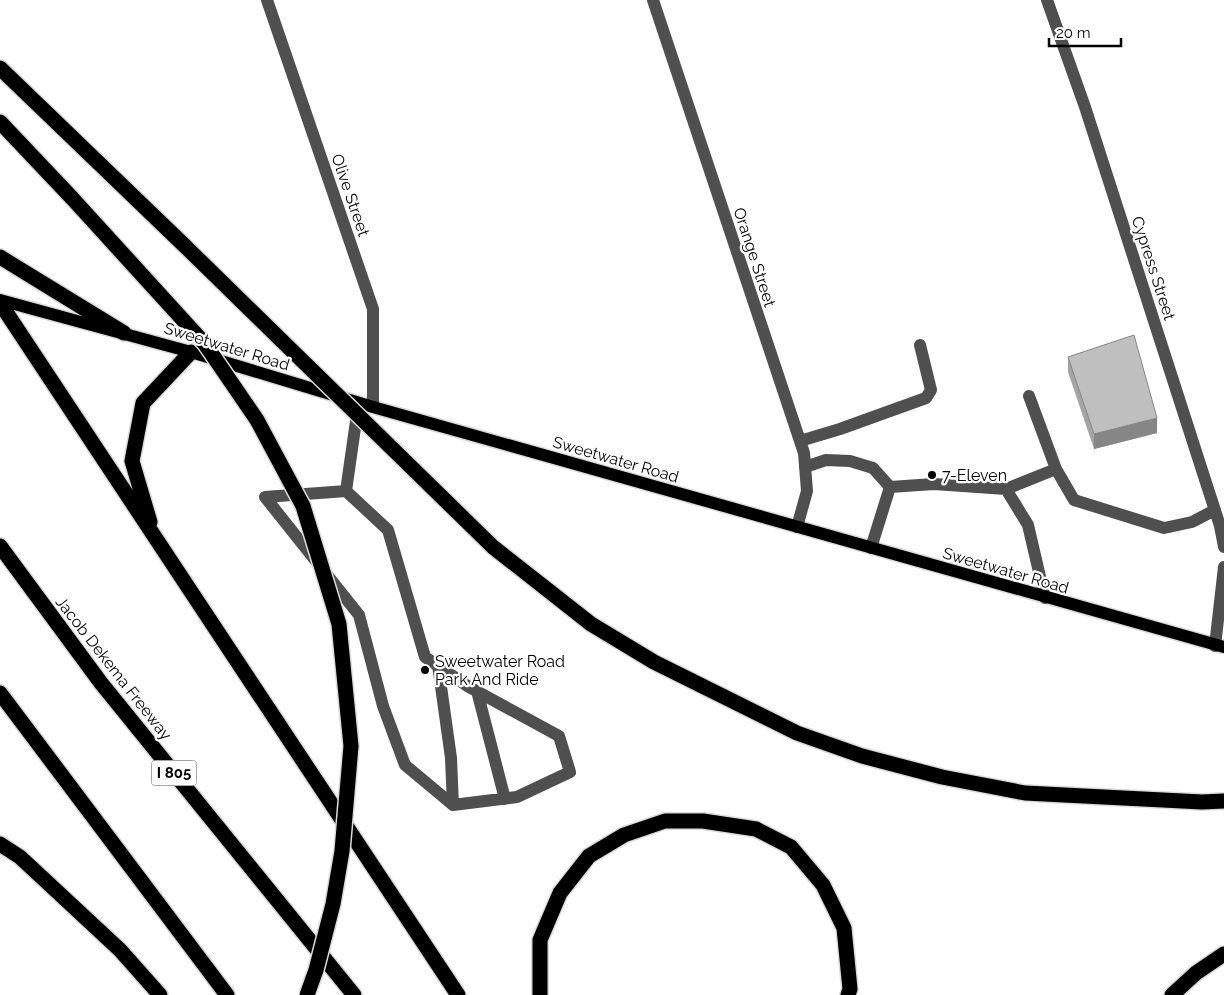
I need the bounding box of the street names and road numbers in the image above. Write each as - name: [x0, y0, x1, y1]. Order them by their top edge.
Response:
- street label: Olive Street: [328, 151, 374, 239]
- street label: Orange Street: [730, 205, 780, 310]
- street label: Cypress Street: [1128, 214, 1179, 323]
- street label: Sweetwater Road: [162, 318, 292, 375]
- street label: Sweetwater Road: [551, 432, 681, 487]
- street label: Sweetwater Road: [941, 543, 1071, 598]
- street label: Jacob Dekema Freeway: [52, 593, 176, 744]
- road number: I 805: [152, 760, 196, 786]

